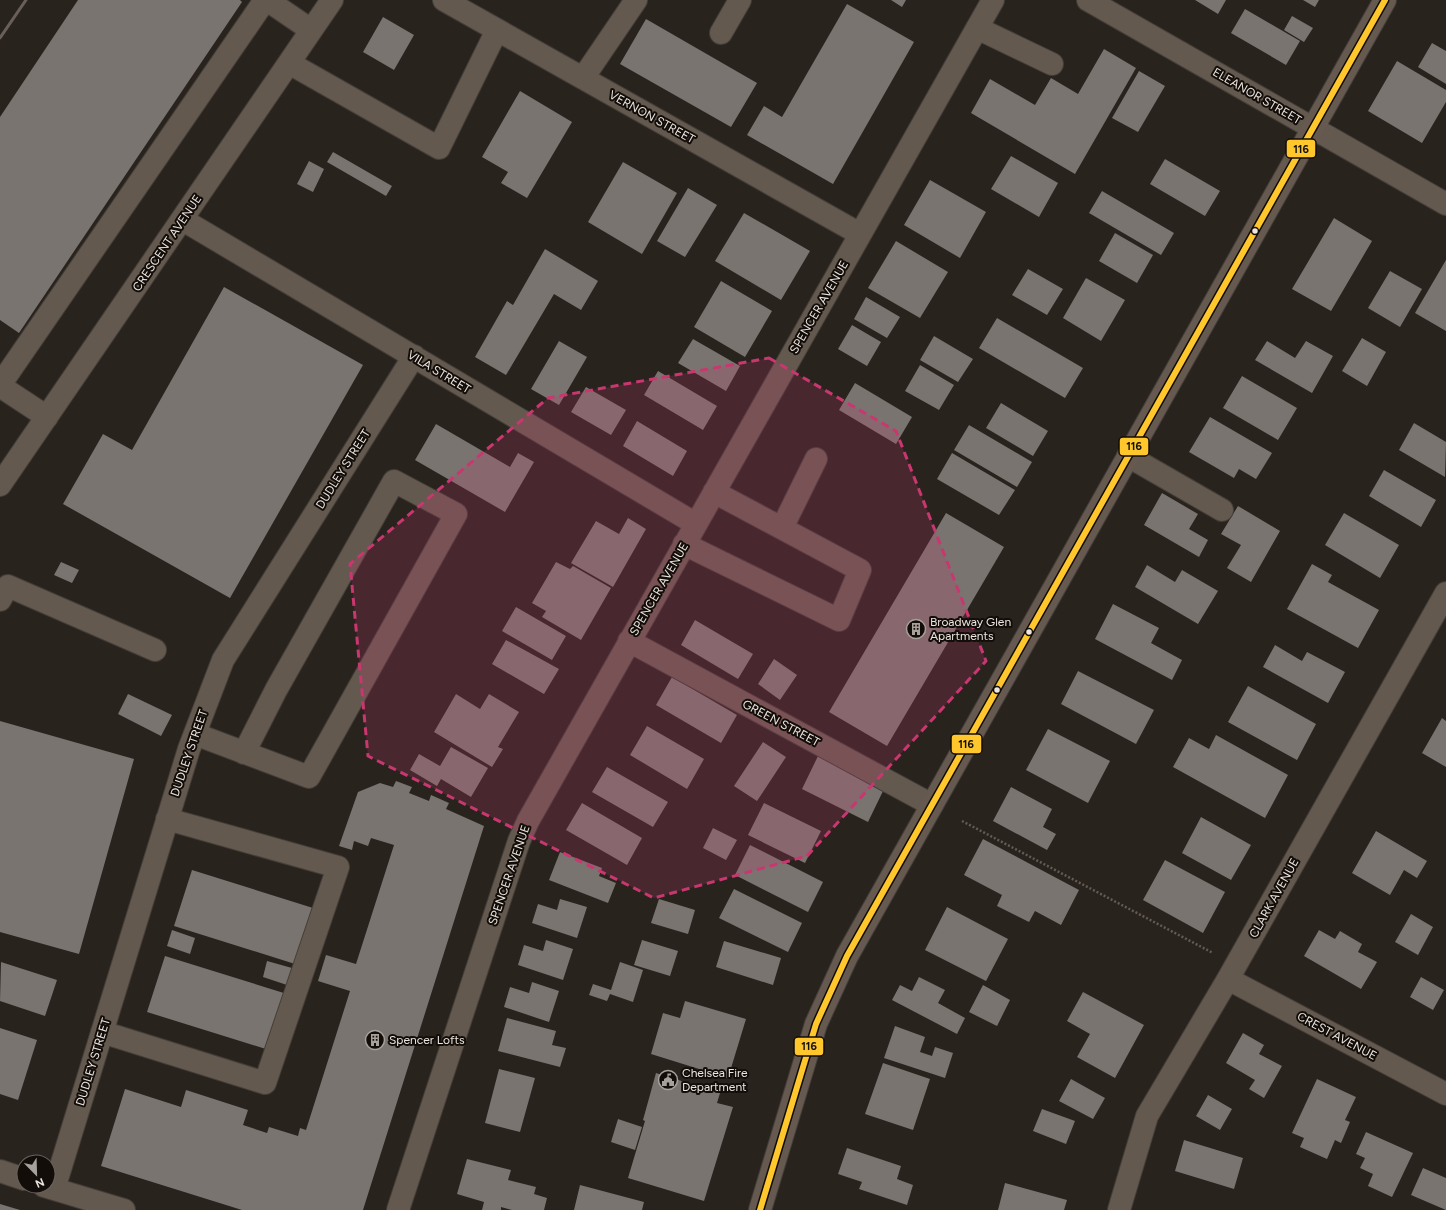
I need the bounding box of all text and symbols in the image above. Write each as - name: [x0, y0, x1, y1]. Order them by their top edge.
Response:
- street label: ELEANOR STREET: [1210, 65, 1304, 127]
- street label: VERNON STREET: [607, 88, 698, 147]
- line badge: 116: [1286, 139, 1316, 158]
- text: 116: [1293, 143, 1309, 156]
- street label: CRESCENT AVENUE: [130, 192, 204, 294]
- unlabelled marker: [1250, 226, 1260, 236]
- street label: SPENCER AVENUE: [787, 258, 851, 356]
- street label: VILA STREET: [405, 348, 473, 397]
- street label: DUDLEY STREET: [313, 426, 373, 511]
- line badge: 116: [1119, 437, 1149, 456]
- text: 116: [1126, 440, 1142, 453]
- street label: SPENCER AVENUE: [627, 540, 691, 638]
- place label: Broadway Glen Apartments: [930, 615, 1011, 643]
- building icon: Broadway Glen Apartments: [905, 618, 927, 640]
- unlabelled marker: [1024, 627, 1034, 637]
- unlabelled marker: [992, 685, 1002, 695]
- street label: GREEN STREET: [740, 697, 822, 749]
- street label: DUDLEY STREET: [168, 707, 211, 798]
- line badge: 116: [951, 734, 982, 754]
- text: 116: [958, 738, 974, 751]
- street label: SPENCER AVENUE: [485, 823, 533, 927]
- street label: CLARK AVENUE: [1246, 856, 1302, 940]
- street label: CREST AVENUE: [1295, 1009, 1379, 1063]
- street label: DUDLEY STREET: [73, 1016, 113, 1108]
- building icon: Spencer Lofts: [364, 1029, 386, 1051]
- place label: Spencer Lofts: [389, 1033, 465, 1047]
- line badge: 116: [794, 1037, 824, 1056]
- text: 116: [801, 1040, 817, 1053]
- place label: Chelsea Fire Department: [682, 1066, 748, 1094]
- public building icon: Chelsea Fire Department: [657, 1069, 679, 1091]
- north arrow: [16, 1154, 56, 1194]
- text: N: [33, 1175, 46, 1190]

